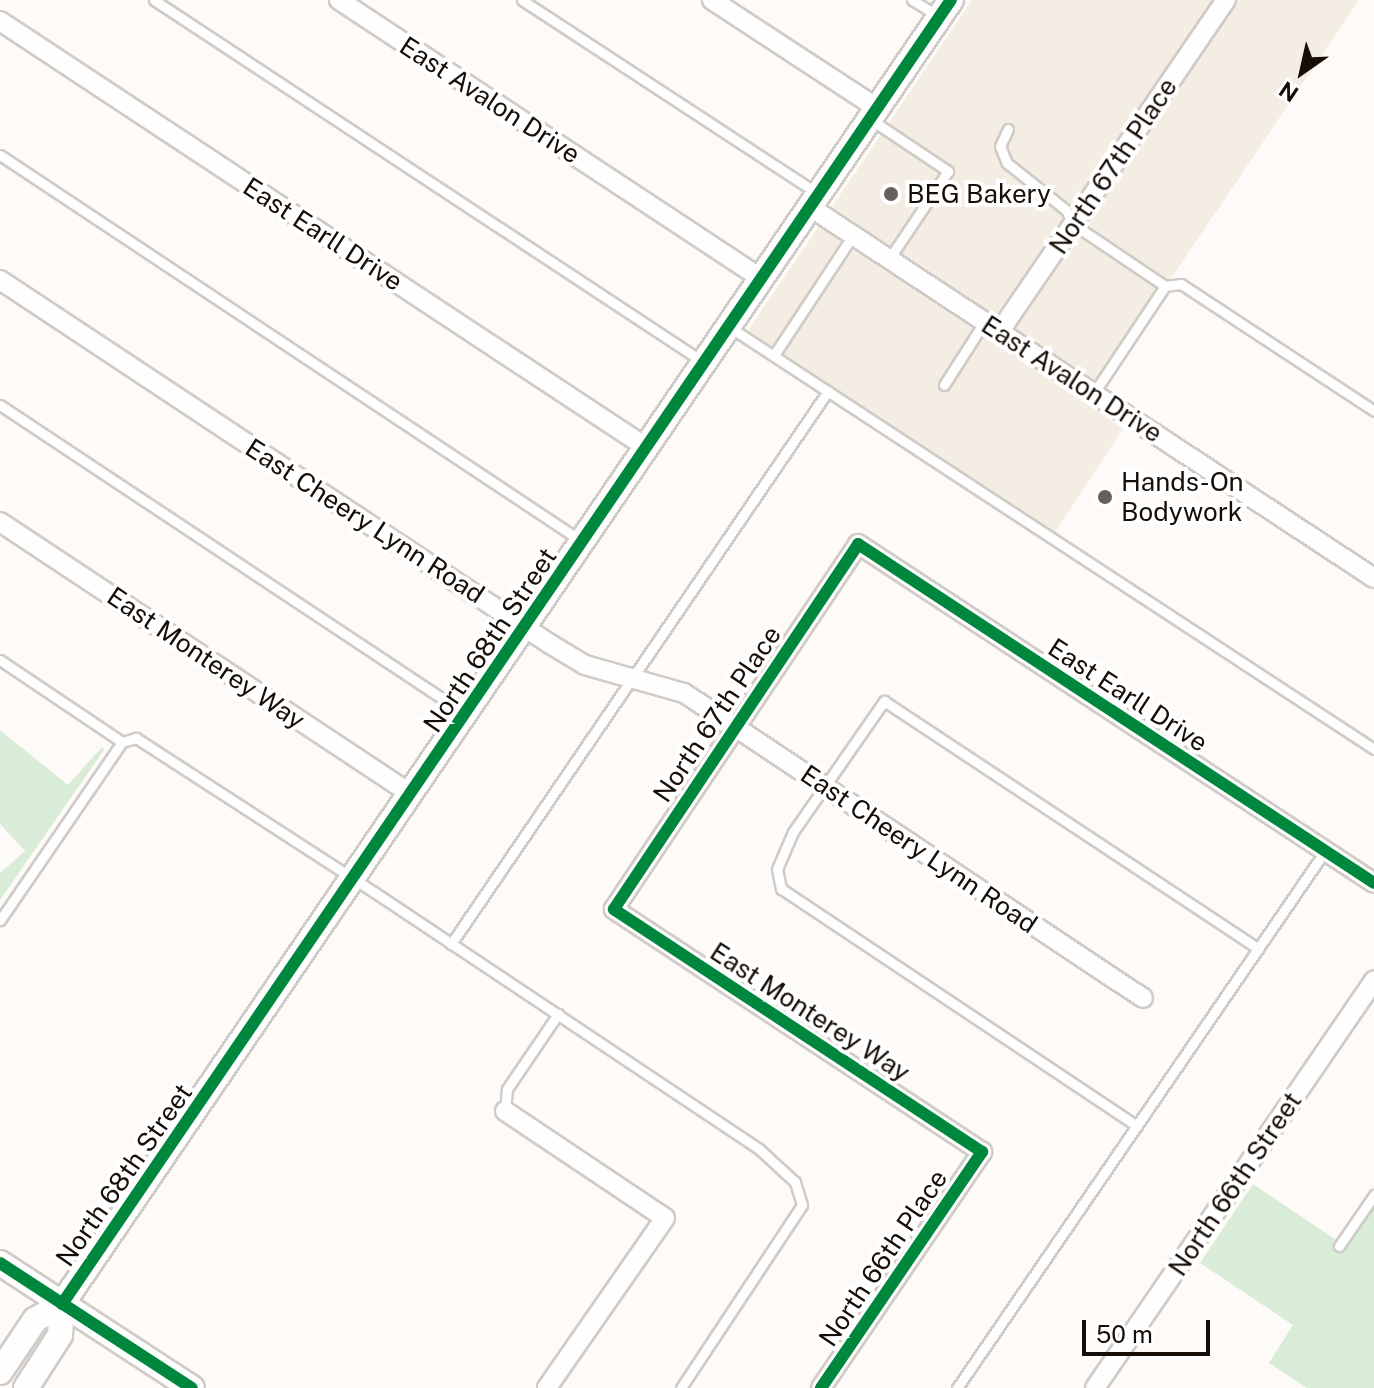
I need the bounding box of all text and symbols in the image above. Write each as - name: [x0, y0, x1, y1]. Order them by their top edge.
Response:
- street label: East Avalon Drive: [394, 30, 586, 170]
- north arrow: [1262, 32, 1342, 112]
- street label: North 67th Place: [1043, 72, 1183, 260]
- text: N: [1274, 76, 1303, 107]
- street label: East Earll Drive: [237, 171, 409, 297]
- place label: BEG Bakery: [907, 178, 1051, 210]
- marker: BEG Bakery: [882, 185, 900, 203]
- street label: East Avalon Drive: [976, 309, 1168, 449]
- street label: East Cheery Lynn Road: [240, 432, 490, 610]
- place label: Hands-On Bodywork: [1121, 466, 1244, 528]
- marker: Hands-On Bodywork: [1096, 488, 1114, 506]
- street label: North 68th Street: [417, 542, 563, 738]
- street label: East Monterey Way: [101, 580, 311, 736]
- street label: North 67th Place: [647, 620, 787, 808]
- street label: East Earll Drive: [1042, 632, 1214, 758]
- street label: East Cheery Lynn Road: [795, 758, 1043, 940]
- street label: East Monterey Way: [704, 936, 916, 1088]
- street label: North 68th Street: [49, 1078, 199, 1272]
- street label: North 66th Street: [1162, 1086, 1308, 1282]
- street label: North 66th Place: [812, 1164, 954, 1352]
- scale bar: [1086, 1304, 1214, 1354]
- text: 50 m: [1096, 1320, 1153, 1348]

